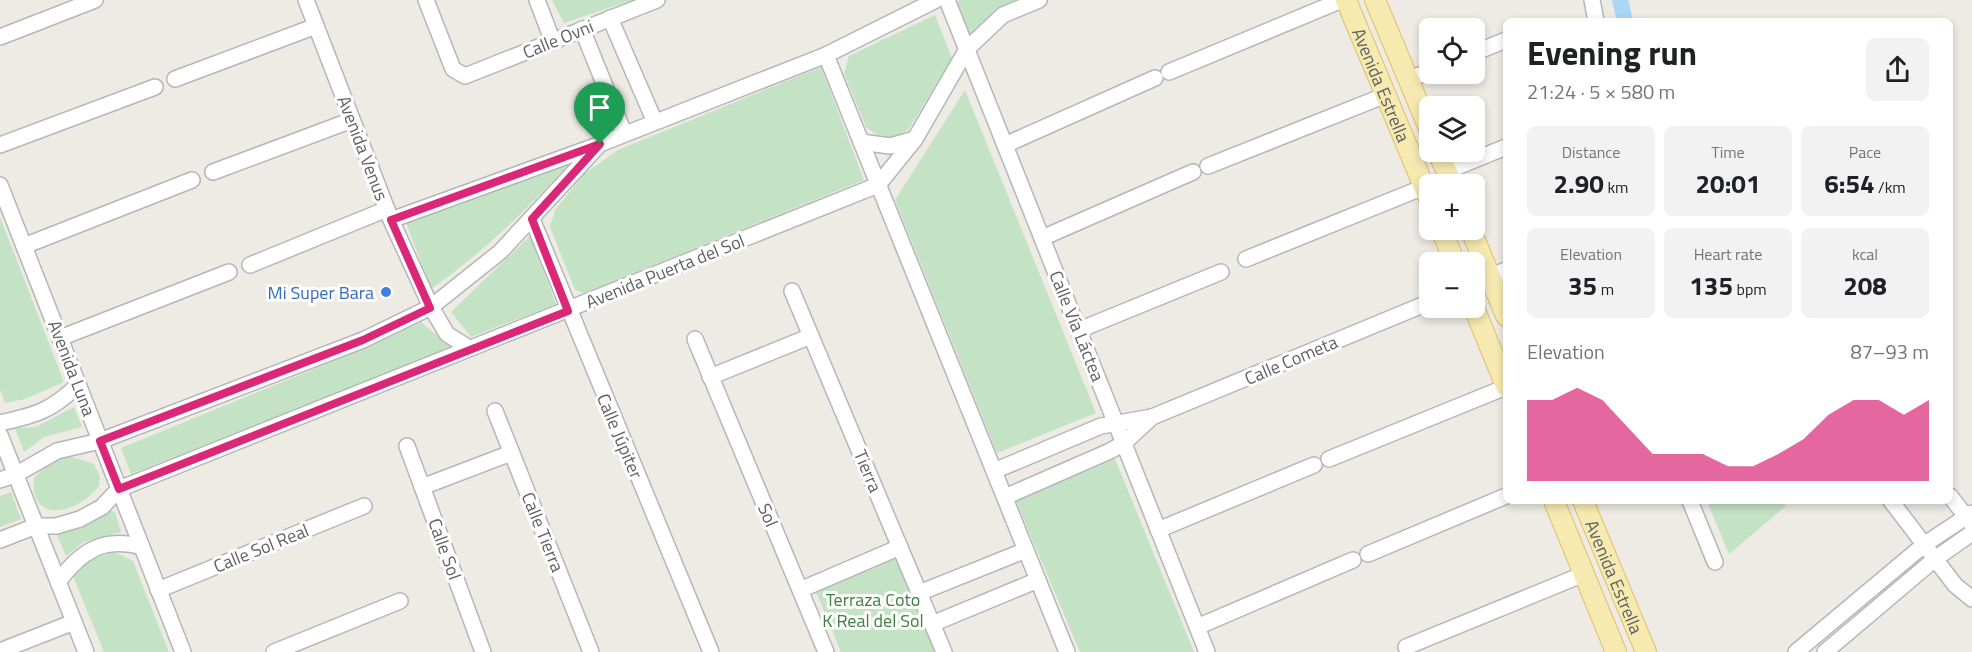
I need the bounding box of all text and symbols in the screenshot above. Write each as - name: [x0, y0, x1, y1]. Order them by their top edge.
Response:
- street label: Calle Ovni: [518, 13, 598, 65]
- map controls: [1419, 18, 1485, 318]
- button: locate: [1419, 18, 1485, 84]
- street label: Avenida Estrella: [1346, 24, 1417, 146]
- text: Evening run: [1527, 28, 1697, 78]
- button: share: [1866, 38, 1929, 101]
- text: 21:24 · 5 × 580 m: [1527, 76, 1675, 107]
- pin: [574, 82, 625, 144]
- street label: Avenida Venus: [331, 91, 395, 205]
- icon: arrive: [583, 91, 616, 124]
- button: layers: [1419, 96, 1485, 162]
- text: Distance: [1562, 140, 1620, 164]
- text: Time: [1711, 140, 1745, 164]
- text: Pace: [1849, 140, 1881, 164]
- text: 2.90: [1554, 164, 1604, 203]
- text: 20:01: [1696, 164, 1760, 203]
- text: 6:54: [1824, 164, 1875, 203]
- button: +: [1419, 174, 1485, 240]
- text: km: [1604, 175, 1628, 199]
- text: /km: [1875, 175, 1906, 199]
- street label: Avenida Puerta del Sol: [582, 227, 748, 315]
- text: Elevation: [1560, 242, 1622, 266]
- text: Heart rate: [1694, 242, 1762, 266]
- text: kcal: [1852, 242, 1878, 266]
- button: −: [1419, 252, 1485, 318]
- street label: Calle Vía Láctea: [1042, 266, 1112, 386]
- text: 35: [1568, 266, 1597, 305]
- text: 135: [1689, 266, 1733, 305]
- text: 208: [1843, 266, 1887, 305]
- text: m: [1597, 277, 1614, 301]
- text: bpm: [1733, 277, 1767, 301]
- place label: Mi Super Bara: [268, 279, 374, 306]
- marker: Mi Super Bara: [379, 285, 393, 299]
- street label: Avenida Luna: [41, 316, 103, 420]
- street label: Calle Cometa: [1240, 328, 1342, 392]
- text: Elevation: [1527, 336, 1605, 367]
- text: 87–93 m: [1850, 336, 1929, 367]
- street label: Calle Júpiter: [590, 389, 650, 483]
- street label: Tierra: [847, 445, 889, 497]
- street label: Calle Tierra: [515, 488, 571, 576]
- street label: Sol: [751, 499, 785, 531]
- street label: Calle Sol: [421, 515, 469, 583]
- street label: Avenida Estrella: [1579, 515, 1650, 638]
- street label: Calle Sol Real: [209, 517, 313, 579]
- park label: Terraza Coto K Real del Sol: [822, 586, 924, 634]

